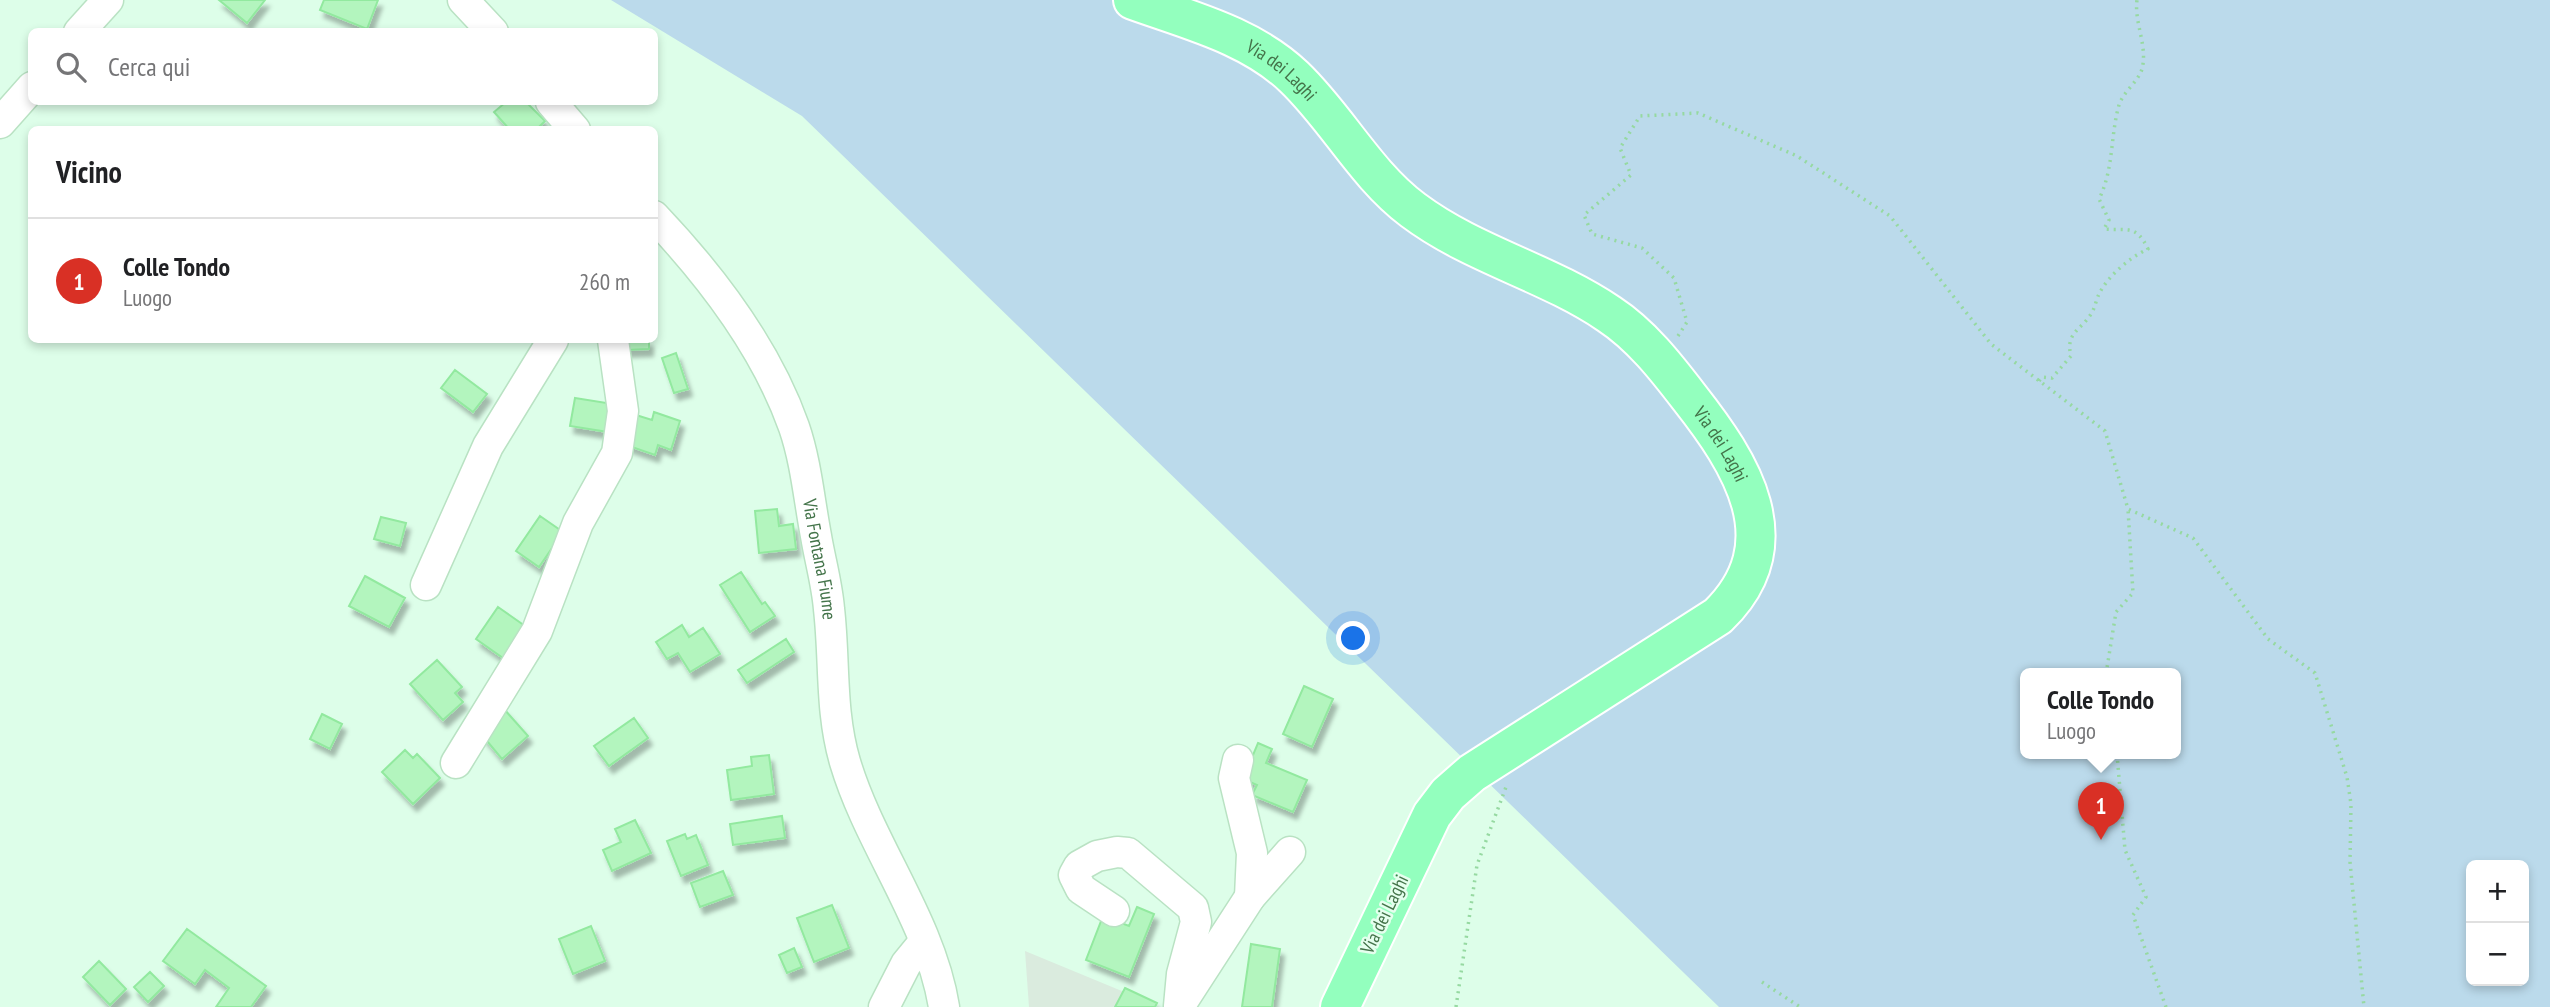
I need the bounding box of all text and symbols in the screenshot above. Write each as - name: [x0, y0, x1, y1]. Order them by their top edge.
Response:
- search box: [28, 28, 658, 105]
- street label: Via dei Laghi: [1241, 34, 1323, 106]
- icon: search: [52, 48, 90, 86]
- text: Cerca qui: [108, 50, 190, 83]
- text: Vicino: [56, 152, 122, 191]
- text: Colle Tondo: [123, 250, 230, 283]
- text: 1: [74, 267, 85, 296]
- text: 260 m: [579, 267, 630, 296]
- text: Luogo: [123, 283, 172, 312]
- street label: Via dei Laghi: [1688, 401, 1754, 485]
- street label: Via Fontana Fiume: [798, 496, 842, 621]
- your location: [1336, 621, 1370, 655]
- popup: [2020, 668, 2181, 759]
- text: Colle Tondo: [2047, 683, 2154, 716]
- text: Luogo: [2047, 716, 2096, 745]
- pin: 1: [2078, 782, 2124, 840]
- map controls: [2466, 860, 2529, 986]
- button: +: [2466, 860, 2529, 923]
- street label: Via dei Laghi: [1354, 871, 1413, 958]
- button: −: [2466, 923, 2529, 986]

